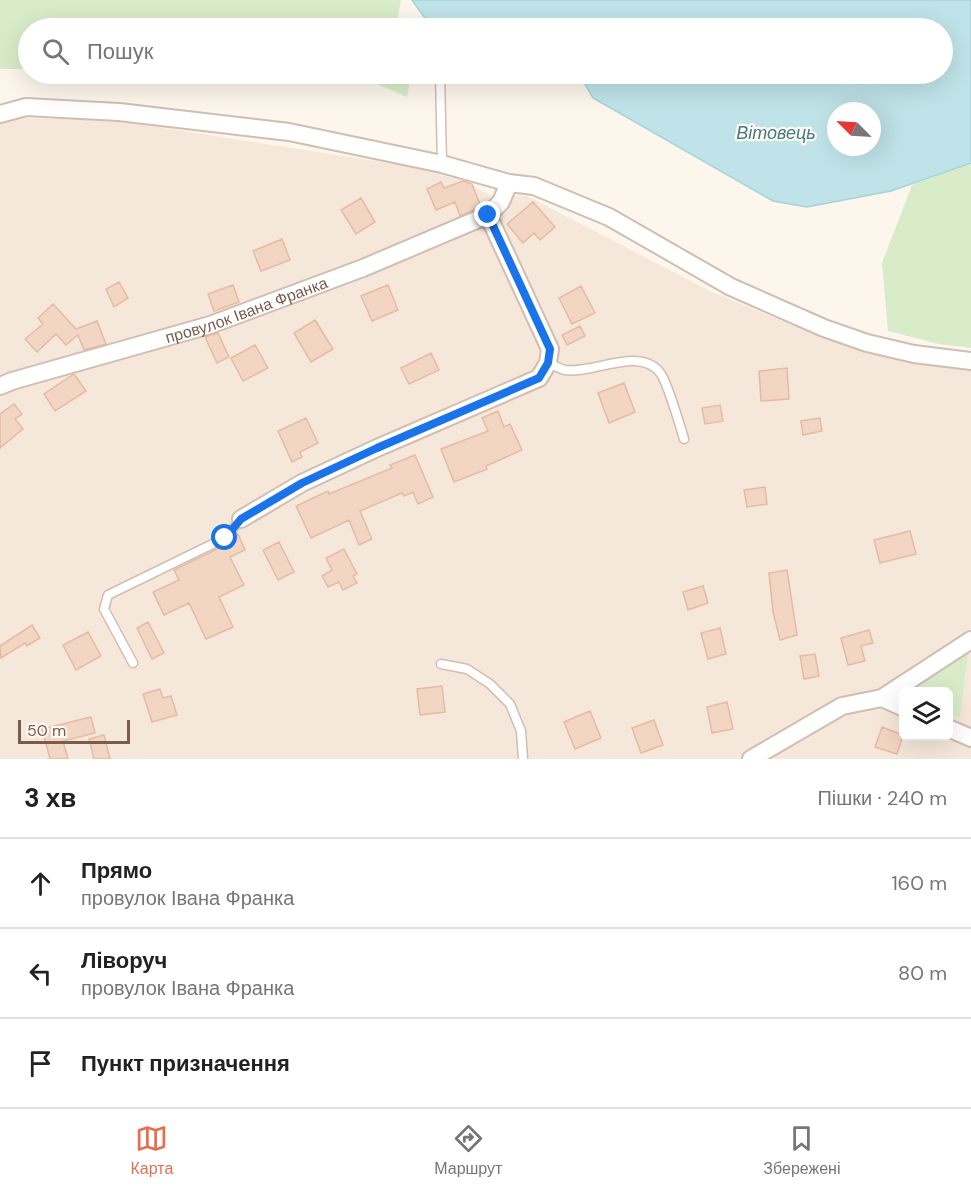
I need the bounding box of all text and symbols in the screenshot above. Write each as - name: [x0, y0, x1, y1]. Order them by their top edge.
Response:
- search box: [18, 18, 953, 84]
- icon: search: [39, 35, 72, 68]
- text: Пошук: [87, 37, 153, 66]
- north arrow: [827, 102, 881, 156]
- water label: Вітовець: [736, 121, 816, 145]
- route end: [474, 201, 500, 227]
- street label: провулок Івана Франка: [163, 272, 331, 348]
- route start: [211, 524, 237, 550]
- map controls: [899, 687, 953, 741]
- button: layers: [899, 687, 953, 741]
- scale bar: [18, 717, 130, 744]
- text: 50 m: [27, 720, 66, 741]
- text: 3 хв: [24, 781, 76, 815]
- text: Пішки · 240 m: [817, 785, 947, 811]
- text: Прямо: [81, 856, 152, 885]
- icon: ahead: [24, 867, 57, 900]
- text: 160 m: [891, 870, 947, 896]
- text: провулок Івана Франка: [81, 885, 294, 911]
- text: Ліворуч: [81, 946, 167, 975]
- icon: left: [24, 957, 57, 990]
- text: 80 m: [898, 960, 947, 986]
- text: провулок Івана Франка: [81, 975, 294, 1001]
- icon: arrive: [24, 1047, 57, 1080]
- text: Пункт призначення: [81, 1049, 290, 1078]
- tab: Карта: [130, 1122, 173, 1179]
- tab: Маршрут: [434, 1122, 502, 1179]
- tab: Збережені: [763, 1122, 841, 1179]

